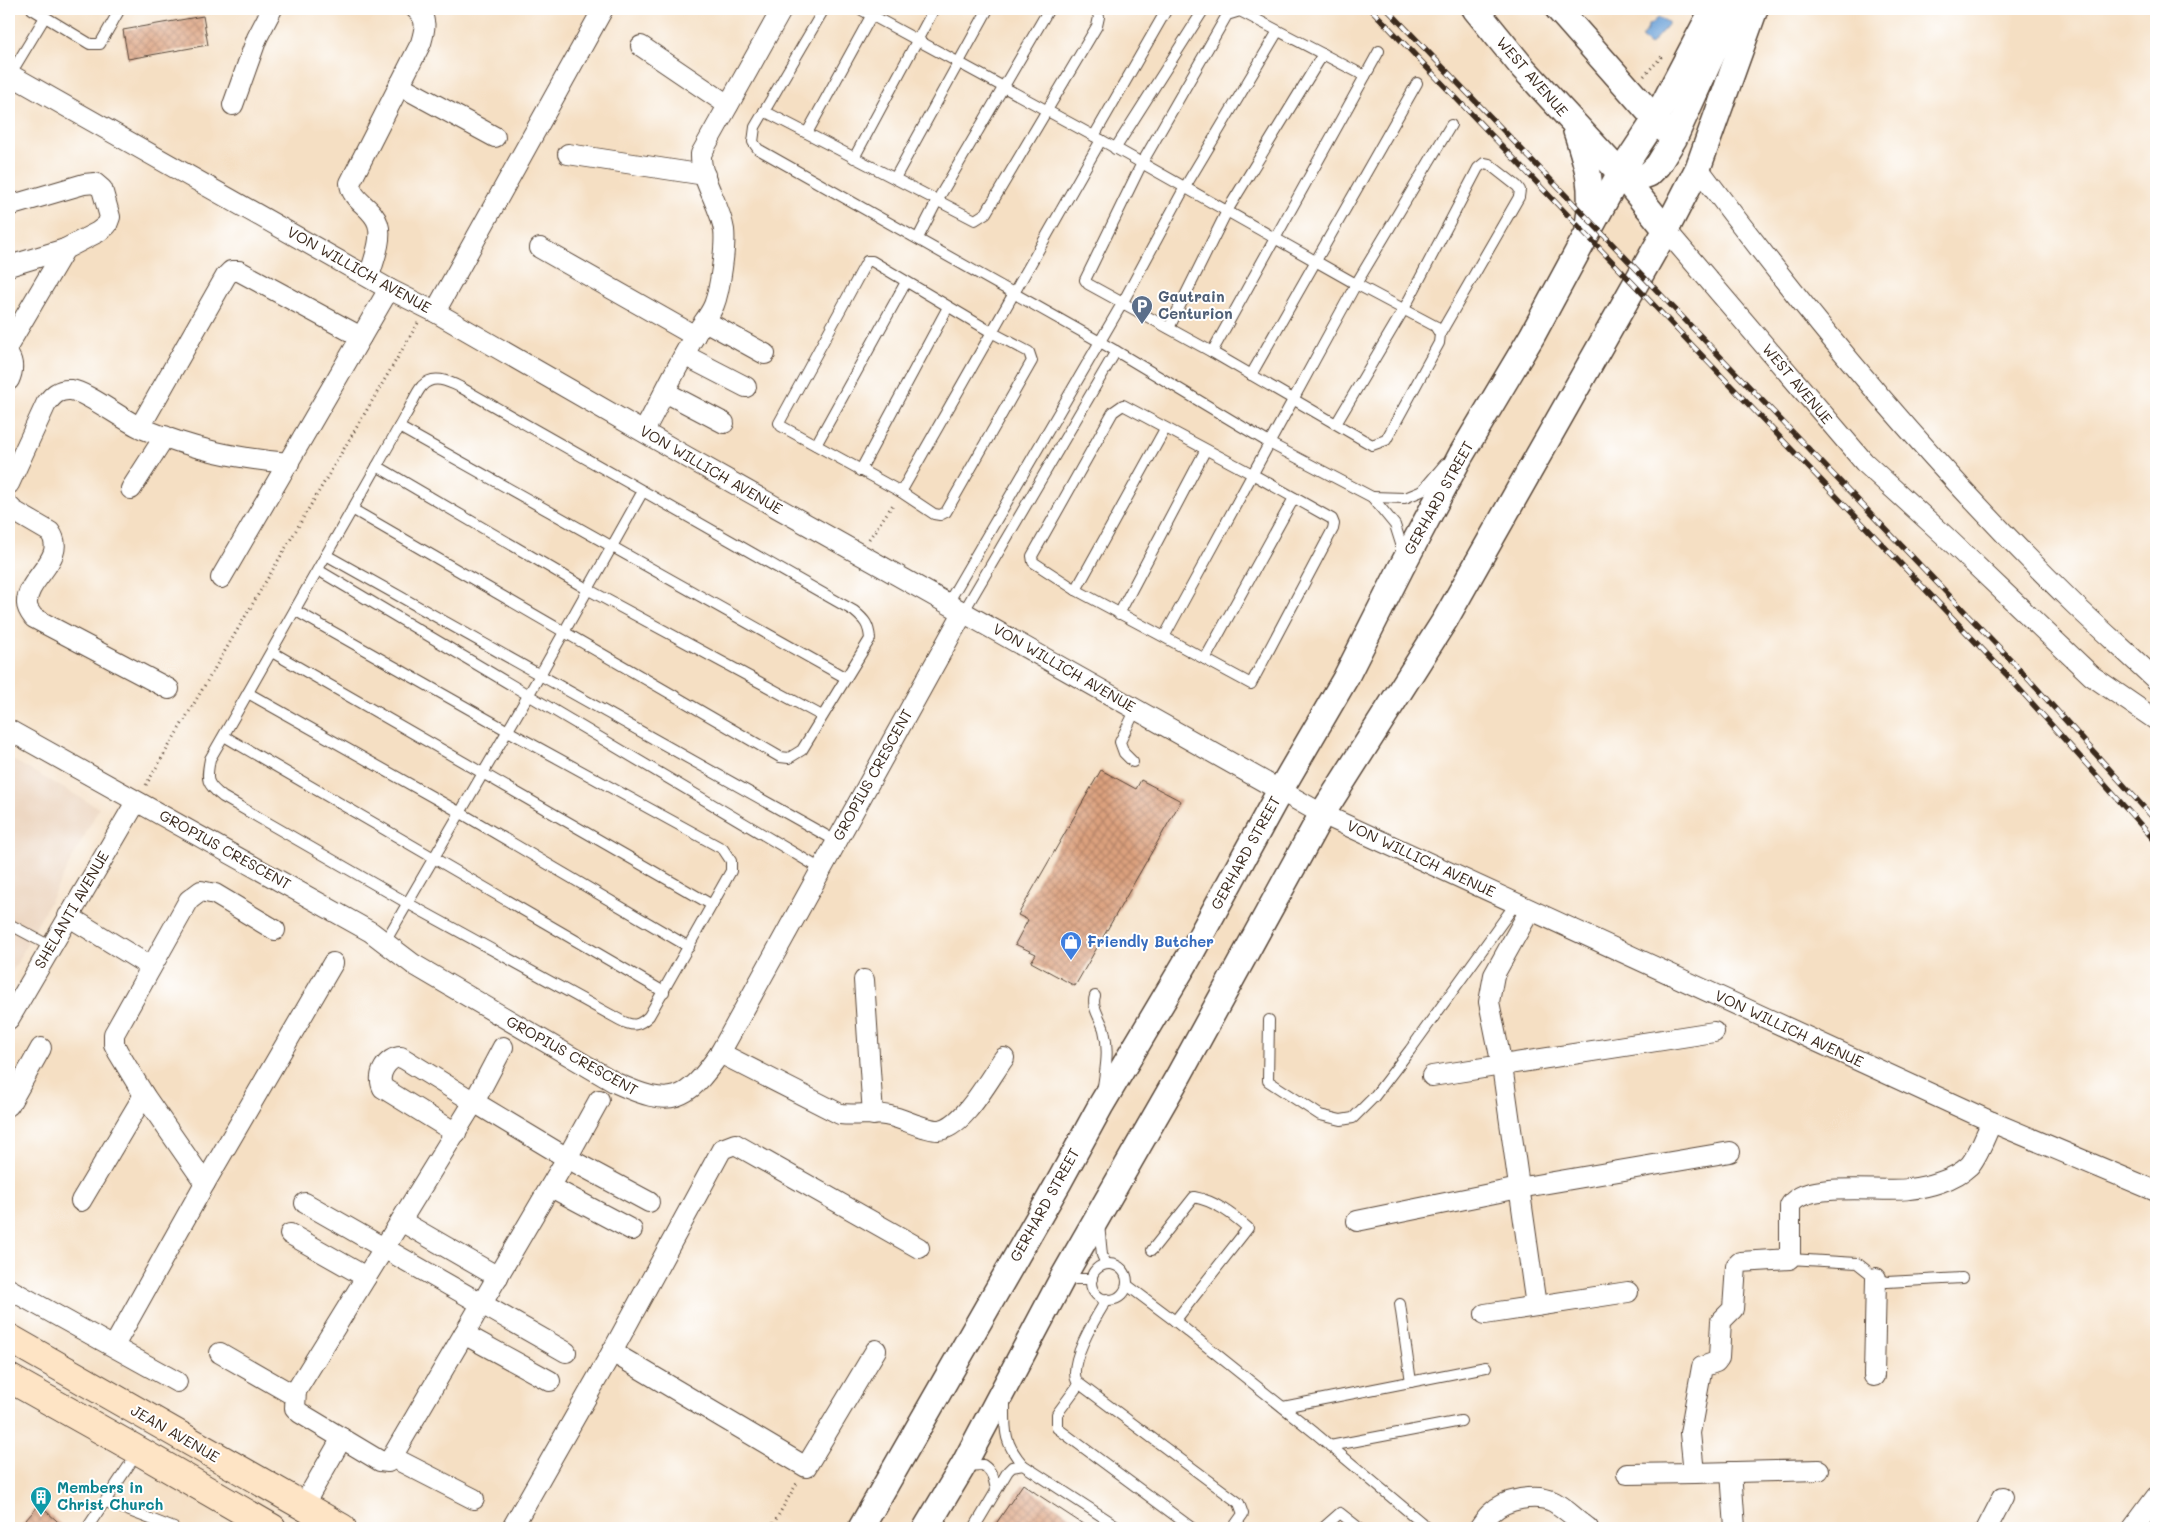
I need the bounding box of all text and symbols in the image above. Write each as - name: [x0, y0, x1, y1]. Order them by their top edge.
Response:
- street label: WEST AVENUE: [1493, 32, 1573, 121]
- street label: VON WILLICH AVENUE: [284, 221, 435, 317]
- place label: Gautrain Centurion: [1158, 286, 1233, 323]
- parking icon: Gautrain Centurion: [1130, 294, 1154, 325]
- street label: WEST AVENUE: [1758, 339, 1838, 428]
- street label: VON WILLICH AVENUE: [636, 420, 787, 518]
- street label: GERHARD STREET: [1399, 437, 1478, 558]
- street label: VON WILLICH AVENUE: [989, 618, 1140, 716]
- street label: GROPIUS CRESCENT: [828, 705, 917, 844]
- street label: GERHARD STREET: [1206, 792, 1285, 913]
- street label: GROPIUS CRESCENT: [156, 805, 295, 894]
- street label: VON WILLICH AVENUE: [1344, 815, 1499, 902]
- street label: SHELANTI AVENUE: [29, 847, 113, 972]
- shop icon: Friendly Butcher: [1059, 930, 1083, 961]
- place label: Friendly Butcher: [1087, 931, 1214, 951]
- street label: VON WILLICH AVENUE: [1712, 985, 1867, 1072]
- street label: GROPIUS CRESCENT: [503, 1011, 642, 1100]
- street label: GERHARD STREET: [1005, 1144, 1084, 1265]
- street label: JEAN AVENUE: [128, 1400, 224, 1467]
- place label: Members in Christ Church: [57, 1477, 164, 1514]
- building icon: Members in Christ Church: [29, 1485, 53, 1516]

